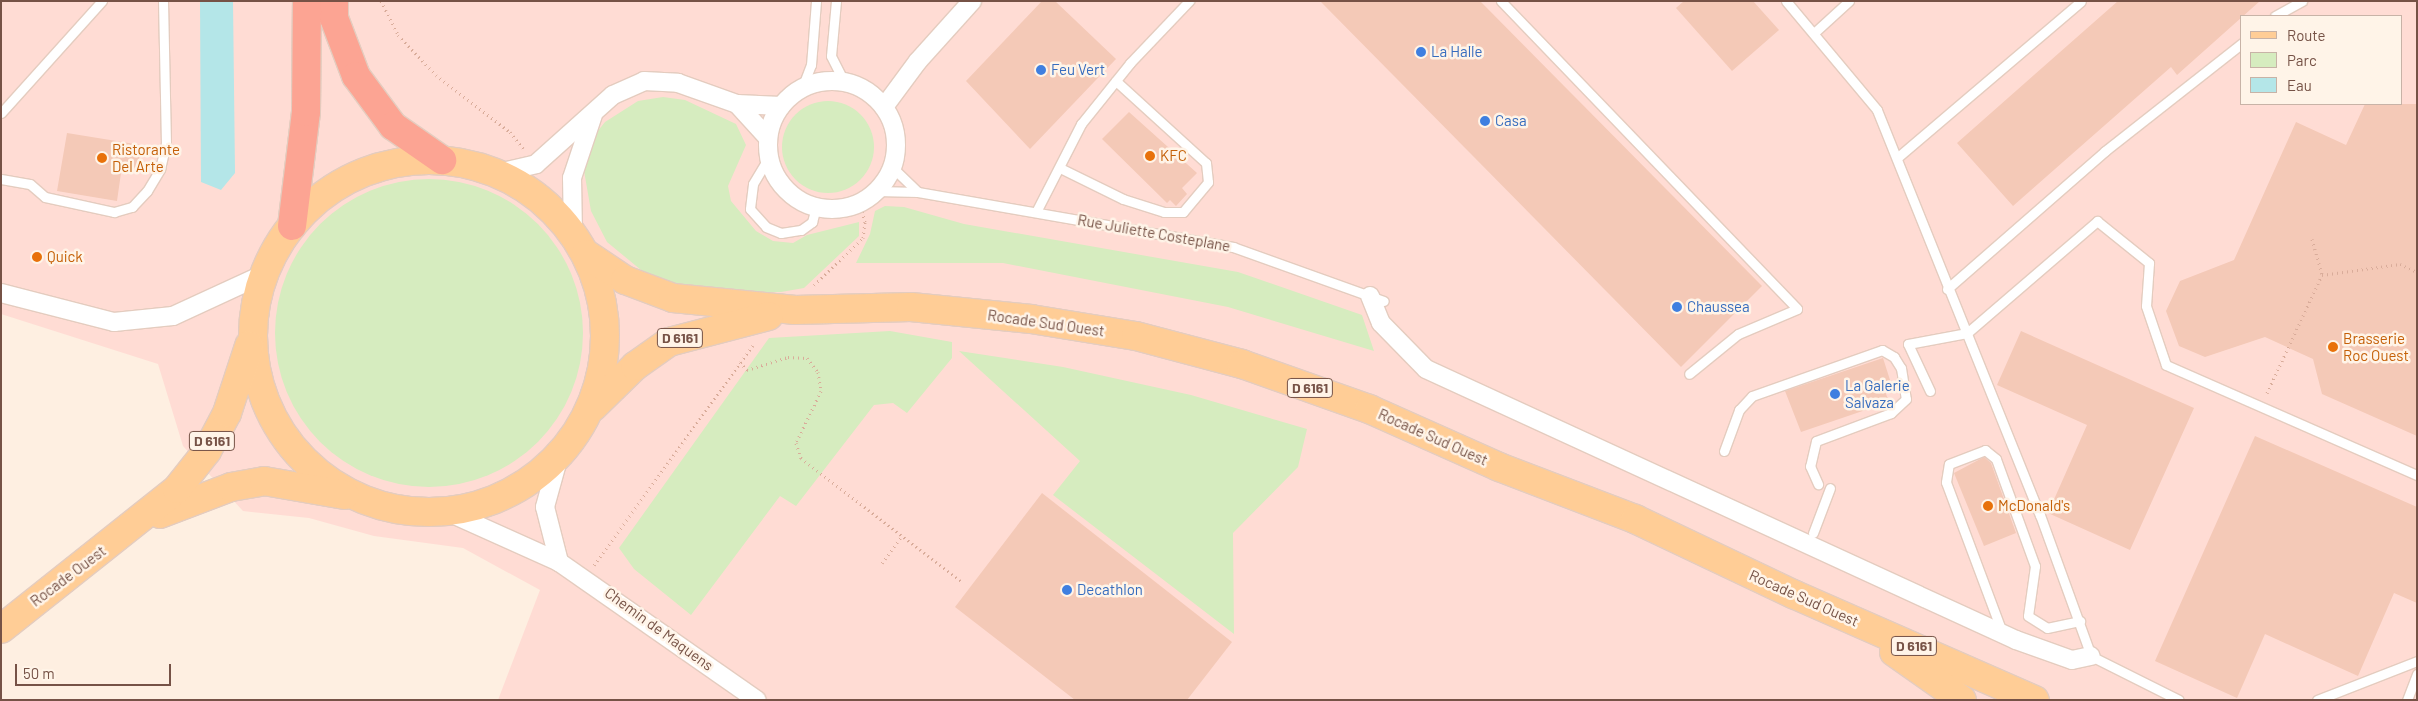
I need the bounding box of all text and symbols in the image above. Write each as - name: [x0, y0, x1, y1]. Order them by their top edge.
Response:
- legend: [2240, 15, 2403, 105]
- text: Route: [2287, 26, 2326, 44]
- place label: La Halle: [1431, 43, 1483, 61]
- marker: La Halle: [1415, 46, 1427, 58]
- text: Parc: [2287, 51, 2317, 69]
- place label: Feu Vert: [1051, 61, 1105, 79]
- marker: Feu Vert: [1035, 64, 1047, 76]
- text: Eau: [2287, 76, 2312, 94]
- place label: Casa: [1495, 112, 1527, 130]
- marker: Casa: [1479, 115, 1491, 127]
- place label: Ristorante Del Arte: [112, 140, 180, 175]
- place label: KFC: [1160, 147, 1187, 165]
- marker: KFC: [1144, 150, 1156, 162]
- marker: Ristorante Del Arte: [96, 152, 108, 164]
- street label: Rue Juliette Costeplane: [1076, 211, 1232, 255]
- place label: Quick: [47, 248, 83, 266]
- marker: Quick: [31, 251, 43, 263]
- place label: Chaussea: [1687, 298, 1750, 316]
- marker: Chaussea: [1671, 301, 1683, 313]
- street label: Rocade Sud Ouest: [986, 306, 1106, 340]
- road number: D 6161: [656, 326, 704, 349]
- place label: Brasserie Roc Ouest: [2343, 329, 2409, 364]
- marker: Brasserie Roc Ouest: [2327, 341, 2339, 353]
- road number: D 6161: [1286, 376, 1334, 399]
- place label: La Galerie Salvaza: [1845, 376, 1910, 411]
- marker: La Galerie Salvaza: [1829, 388, 1841, 400]
- street label: Rocade Sud Ouest: [1376, 405, 1490, 469]
- road number: D 6161: [188, 430, 236, 452]
- place label: McDonald's: [1998, 497, 2070, 515]
- marker: McDonald's: [1982, 500, 1994, 512]
- street label: Rocade Ouest: [27, 542, 109, 610]
- street label: Rocade Sud Ouest: [1747, 566, 1861, 630]
- place label: Decathlon: [1077, 581, 1143, 599]
- street label: Chemin de Maquens: [601, 584, 717, 674]
- marker: Decathlon: [1061, 584, 1073, 596]
- road number: D 6161: [1890, 634, 1938, 658]
- scale bar: [18, 654, 174, 686]
- text: 50 m: [23, 664, 55, 682]

